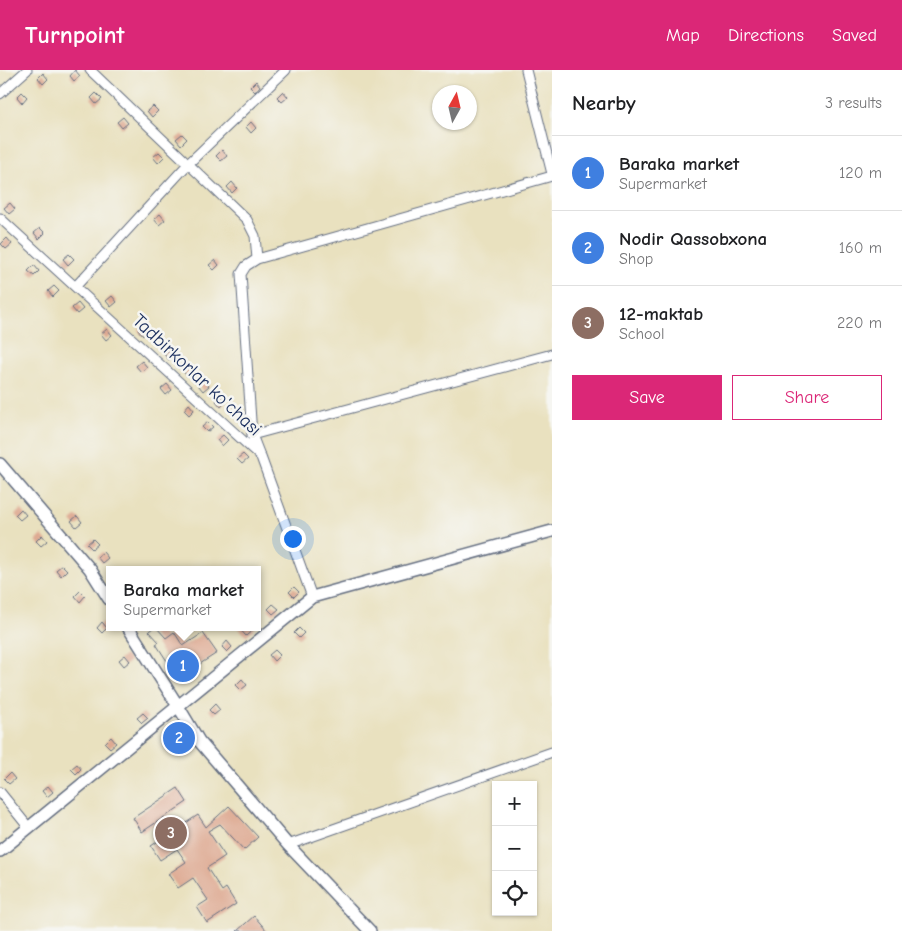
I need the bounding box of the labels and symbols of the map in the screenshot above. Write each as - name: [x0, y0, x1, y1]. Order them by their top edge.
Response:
- north arrow: [432, 85, 477, 130]
- street label: Tadbirkorlar ko'chasi: [128, 310, 266, 440]
- your location: [280, 526, 306, 552]
- pin: 1: [167, 647, 199, 685]
- pin: 2: [163, 719, 195, 757]
- pin: 3: [155, 814, 187, 852]

